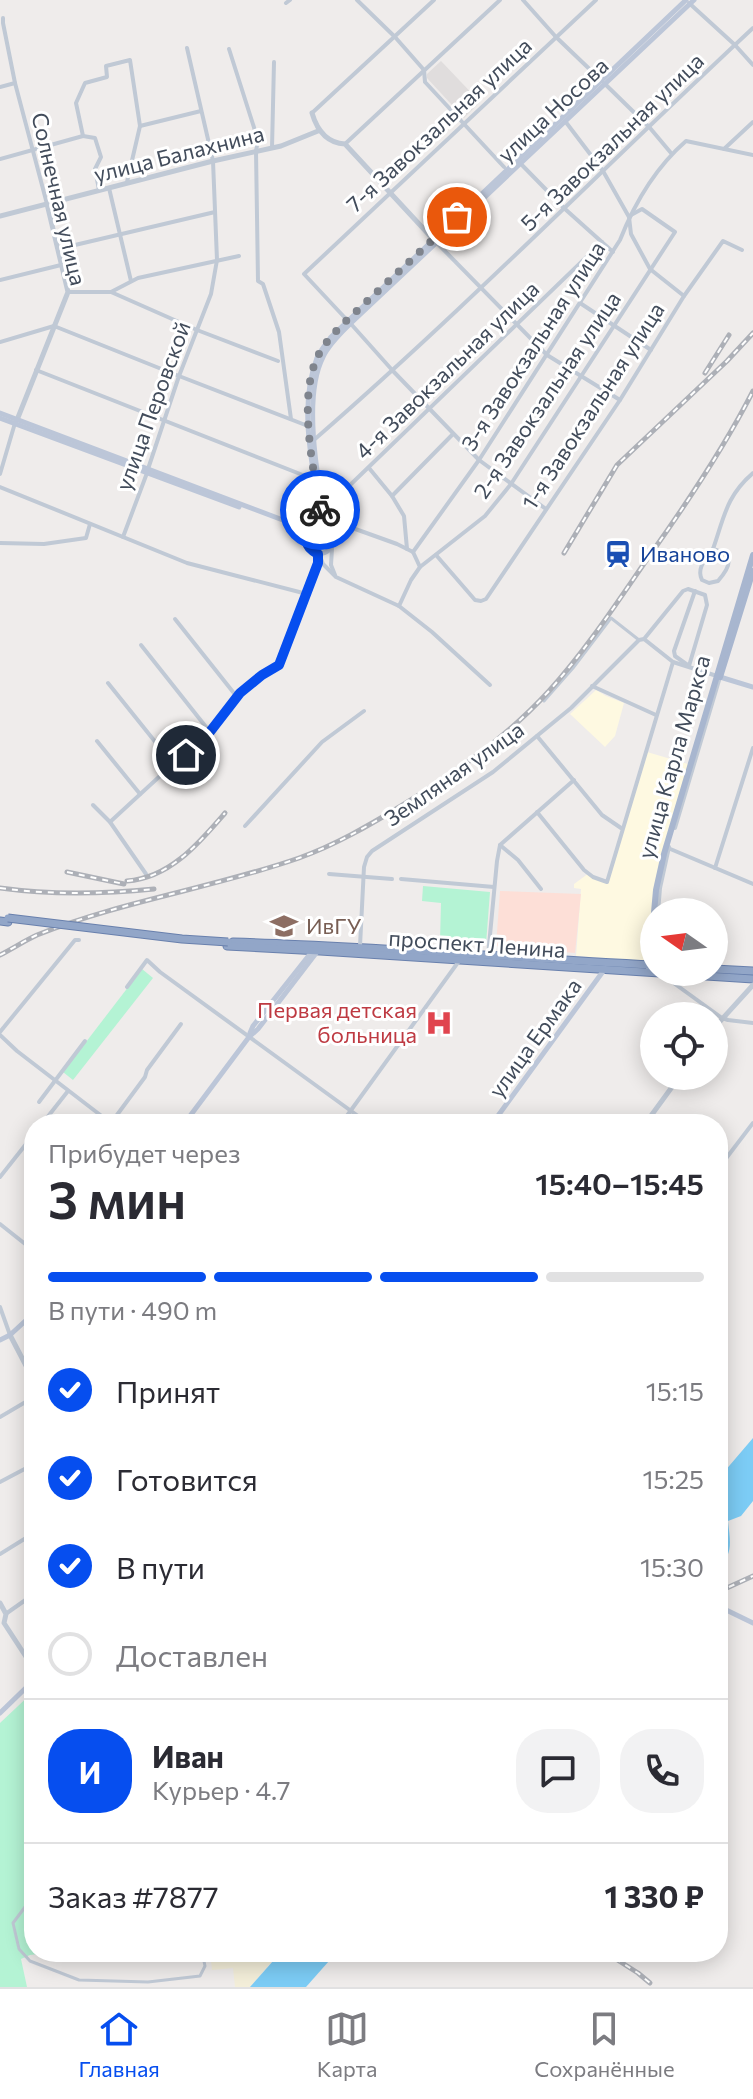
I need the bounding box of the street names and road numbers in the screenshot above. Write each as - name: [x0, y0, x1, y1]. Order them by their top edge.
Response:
- street label: 7-я Завокзальная улица: [341, 32, 537, 217]
- street label: 5-я Завокзальная улица: [514, 47, 709, 236]
- street label: улица Носова: [492, 52, 613, 168]
- street label: Солнечная улица: [26, 110, 92, 288]
- street label: улица Балахнина: [91, 119, 267, 188]
- street label: 3-я Завокзальная улица: [455, 236, 610, 455]
- street label: 4-я Завокзальная улица: [349, 275, 544, 464]
- street label: 2-я Завокзальная улица: [467, 286, 626, 503]
- street label: 1-я Завокзальная улица: [516, 297, 670, 514]
- street label: улица Перовской: [109, 318, 196, 494]
- street label: улица Карла Маркса: [632, 652, 715, 862]
- street label: Земляная улица: [379, 715, 529, 832]
- street label: проспект Ленина: [388, 924, 566, 963]
- street label: улица Ермака: [482, 973, 587, 1102]

